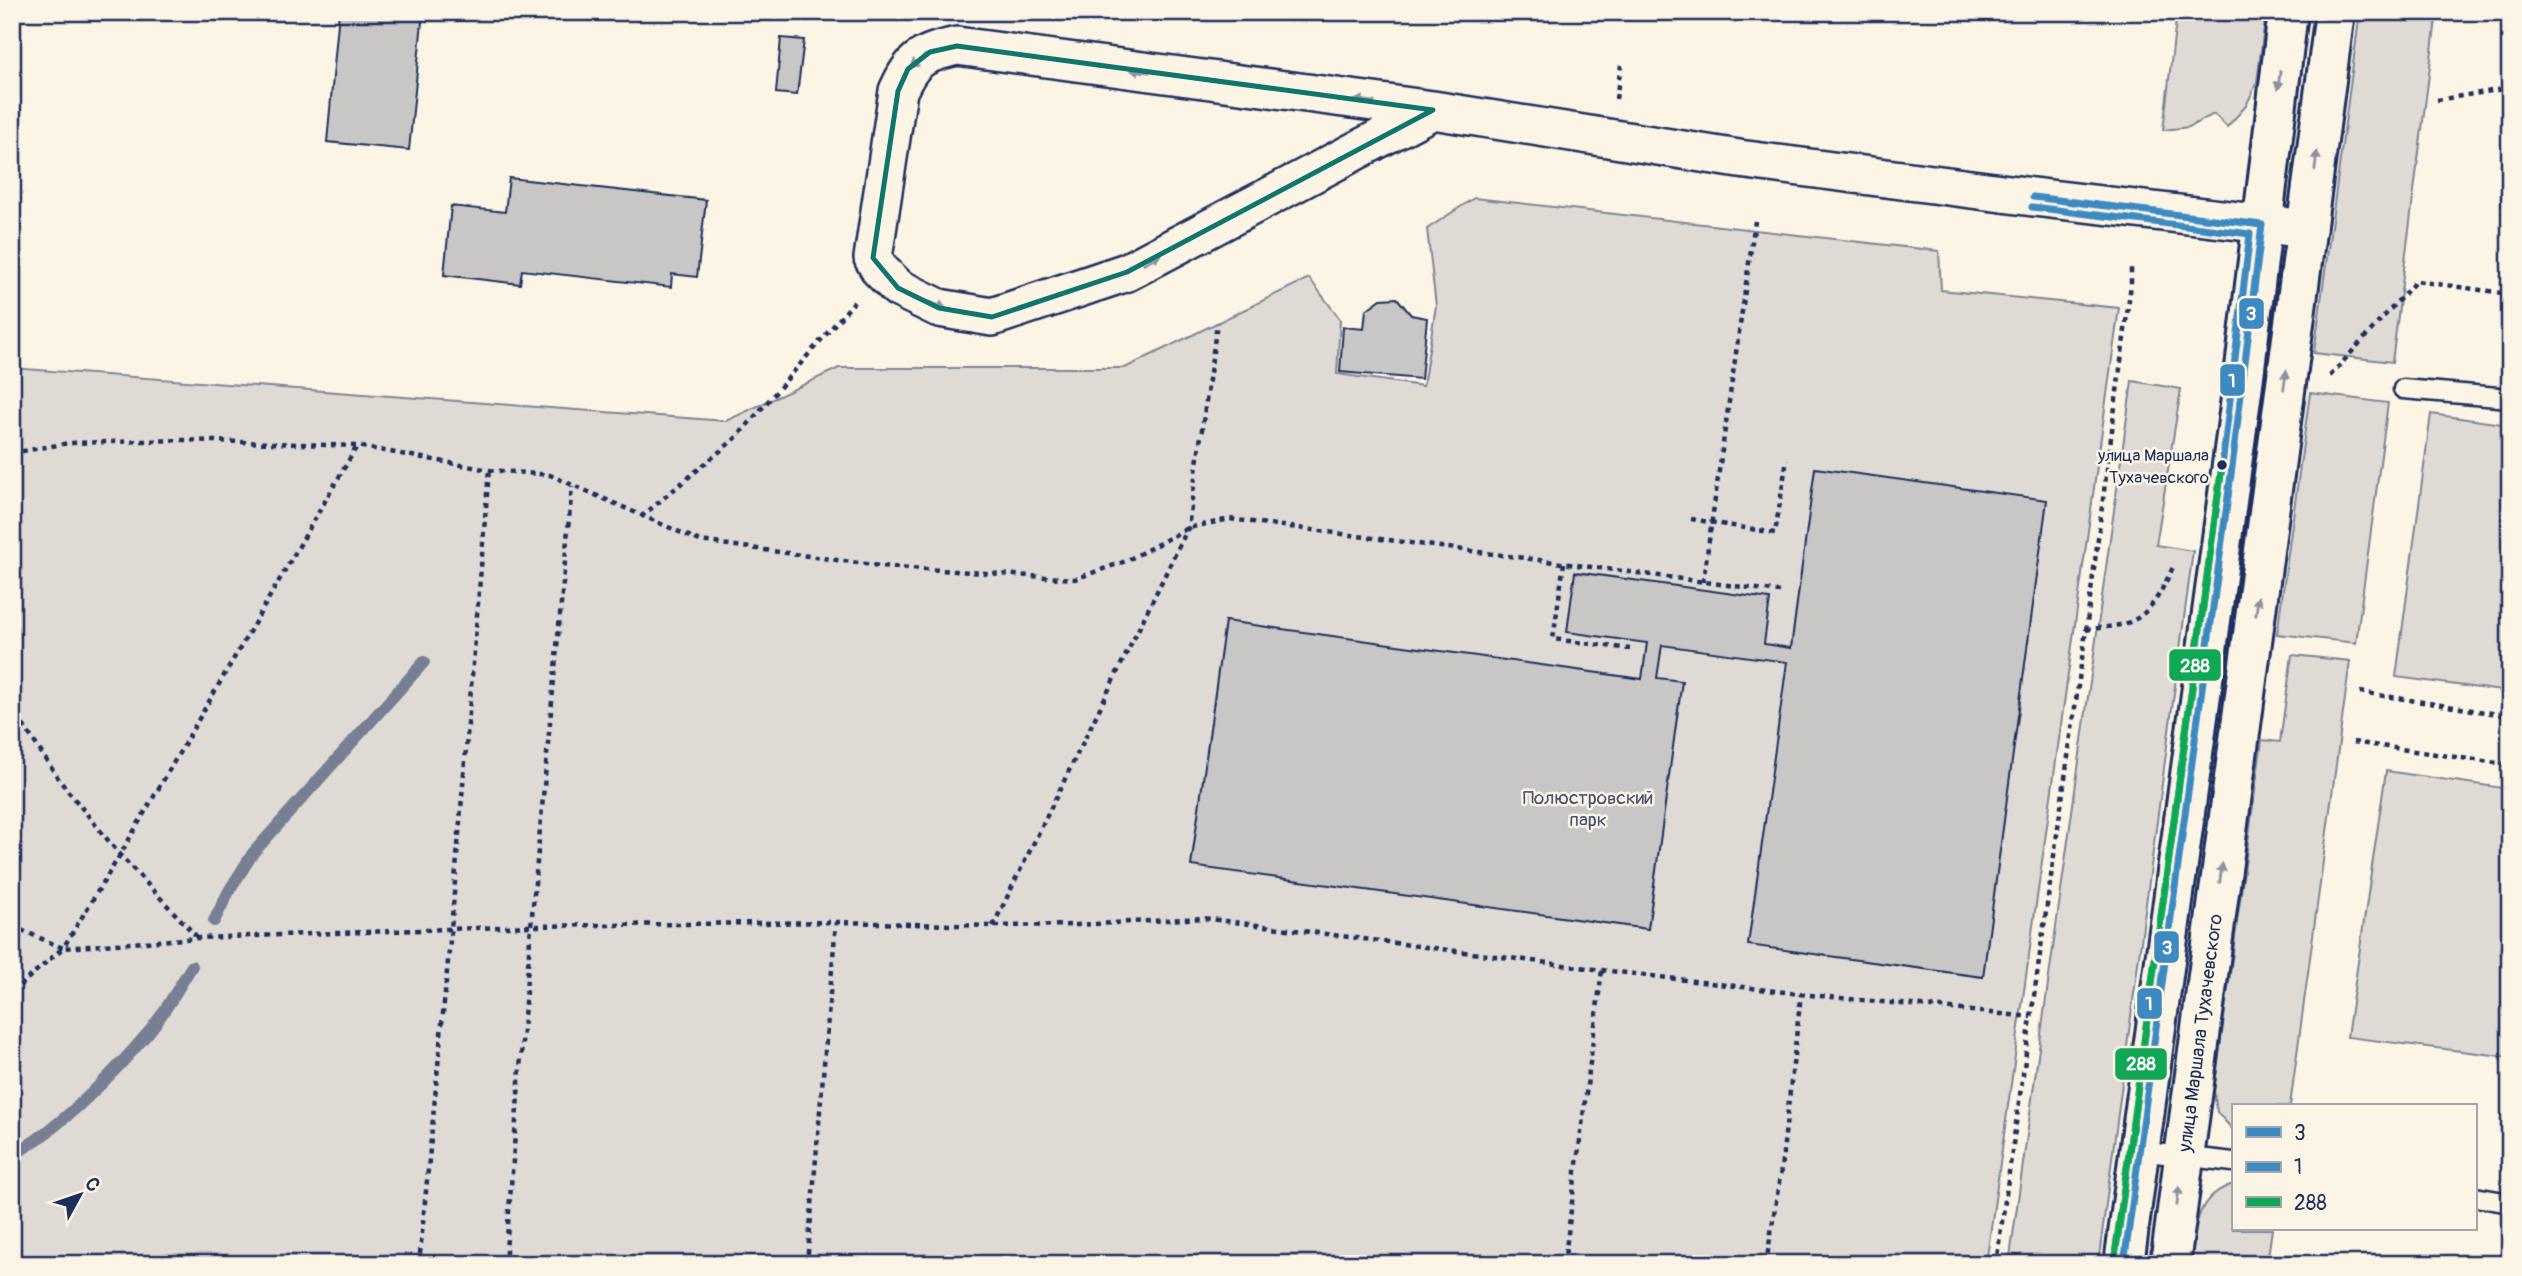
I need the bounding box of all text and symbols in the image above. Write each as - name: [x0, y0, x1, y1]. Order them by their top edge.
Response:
- one-way arrow: [910, 54, 928, 69]
- one-way arrow: [1129, 65, 1151, 76]
- one-way arrow: [2274, 69, 2285, 91]
- one-way arrow: [1354, 96, 1376, 107]
- one-way arrow: [2310, 150, 2321, 172]
- one-way arrow: [1142, 253, 1162, 265]
- line badge: 3: [2238, 297, 2265, 330]
- one-way arrow: [927, 300, 948, 311]
- text: 3: [2246, 302, 2256, 326]
- line badge: 1: [2219, 363, 2246, 397]
- text: 1: [2228, 369, 2236, 393]
- one-way arrow: [2280, 369, 2291, 391]
- place label: улица Маршала Тухачевского: [2097, 445, 2209, 488]
- marker: улица Маршала Тухачевского: [2215, 458, 2229, 472]
- one-way arrow: [2251, 594, 2262, 616]
- line badge: 288: [2168, 648, 2222, 682]
- text: 288: [2180, 654, 2210, 678]
- park label: Полюстровский парк: [1523, 786, 1653, 832]
- one-way arrow: [2216, 862, 2227, 884]
- street label: улица Маршала Тухачевского: [2173, 912, 2228, 1155]
- line badge: 3: [2153, 930, 2180, 964]
- text: 3: [2162, 936, 2172, 960]
- line badge: 1: [2136, 987, 2163, 1020]
- text: 1: [2145, 992, 2153, 1016]
- line badge: 288: [2114, 1047, 2168, 1081]
- text: 288: [2126, 1052, 2156, 1076]
- legend: [2232, 1104, 2476, 1230]
- text: 3: [2294, 1120, 2306, 1147]
- text: 1: [2294, 1154, 2302, 1181]
- north arrow: [46, 1160, 116, 1230]
- text: С: [79, 1173, 105, 1197]
- one-way arrow: [2173, 1185, 2184, 1207]
- text: 288: [2294, 1190, 2327, 1217]

